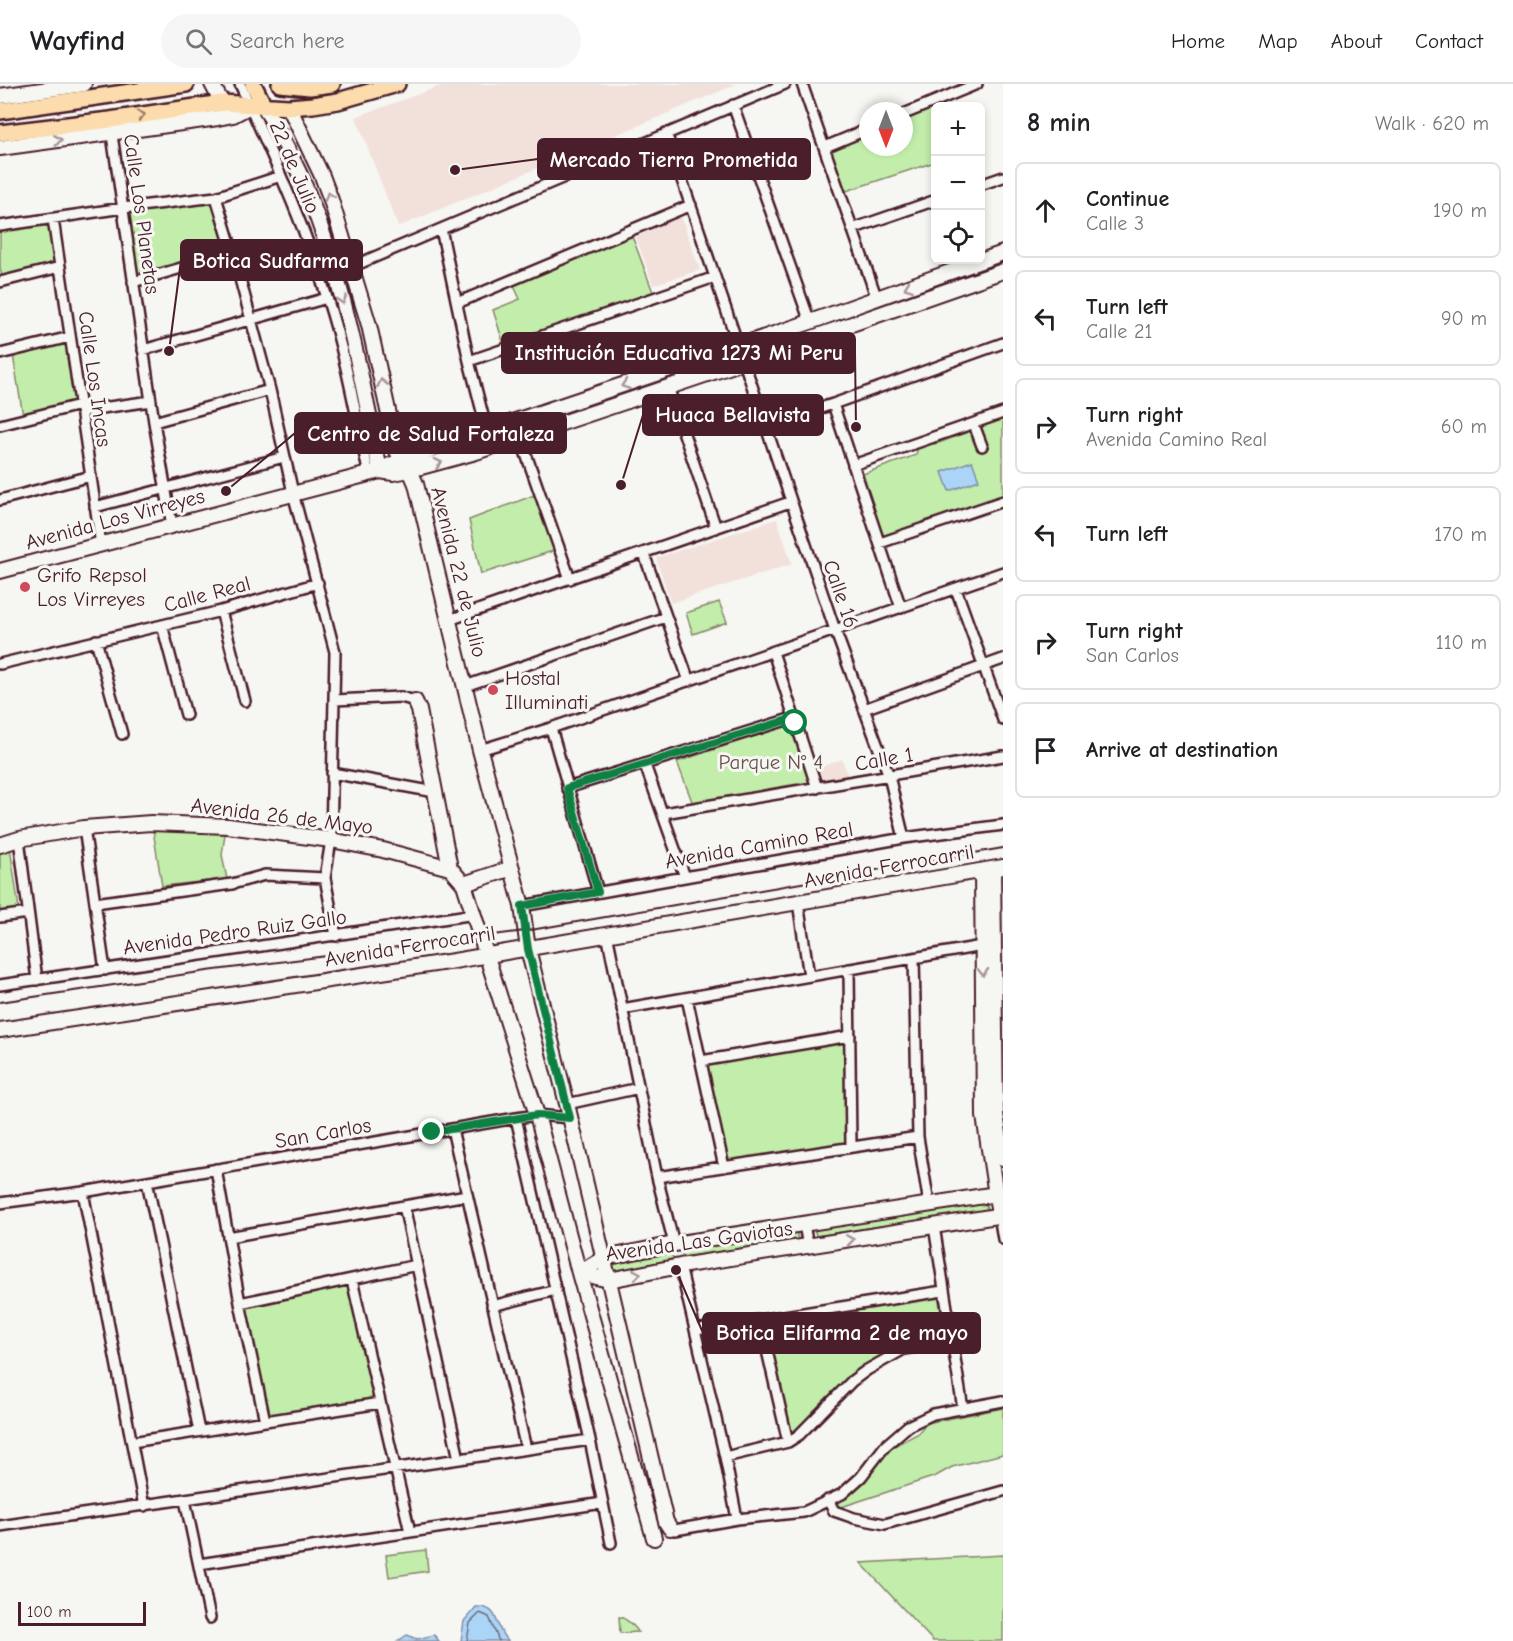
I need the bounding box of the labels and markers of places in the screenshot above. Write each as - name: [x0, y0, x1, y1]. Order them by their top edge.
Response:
- callout: Mercado Tierra Prometida: [538, 139, 810, 179]
- callout: Botica Sudfarma: [181, 240, 362, 280]
- callout: Institución Educativa 1273 Mi Peru: [502, 333, 855, 373]
- callout: Huaca Bellavista: [643, 395, 823, 435]
- callout: Centro de Salud Fortaleza: [295, 413, 566, 453]
- place label: Grifo Repsol Los Virreyes: [37, 563, 147, 611]
- marker: Grifo Repsol Los Virreyes: [18, 580, 32, 594]
- place label: Hostal Illuminati: [505, 666, 589, 714]
- marker: Hostal Illuminati: [486, 683, 500, 697]
- callout: Botica Elifarma 2 de mayo: [703, 1313, 980, 1353]

